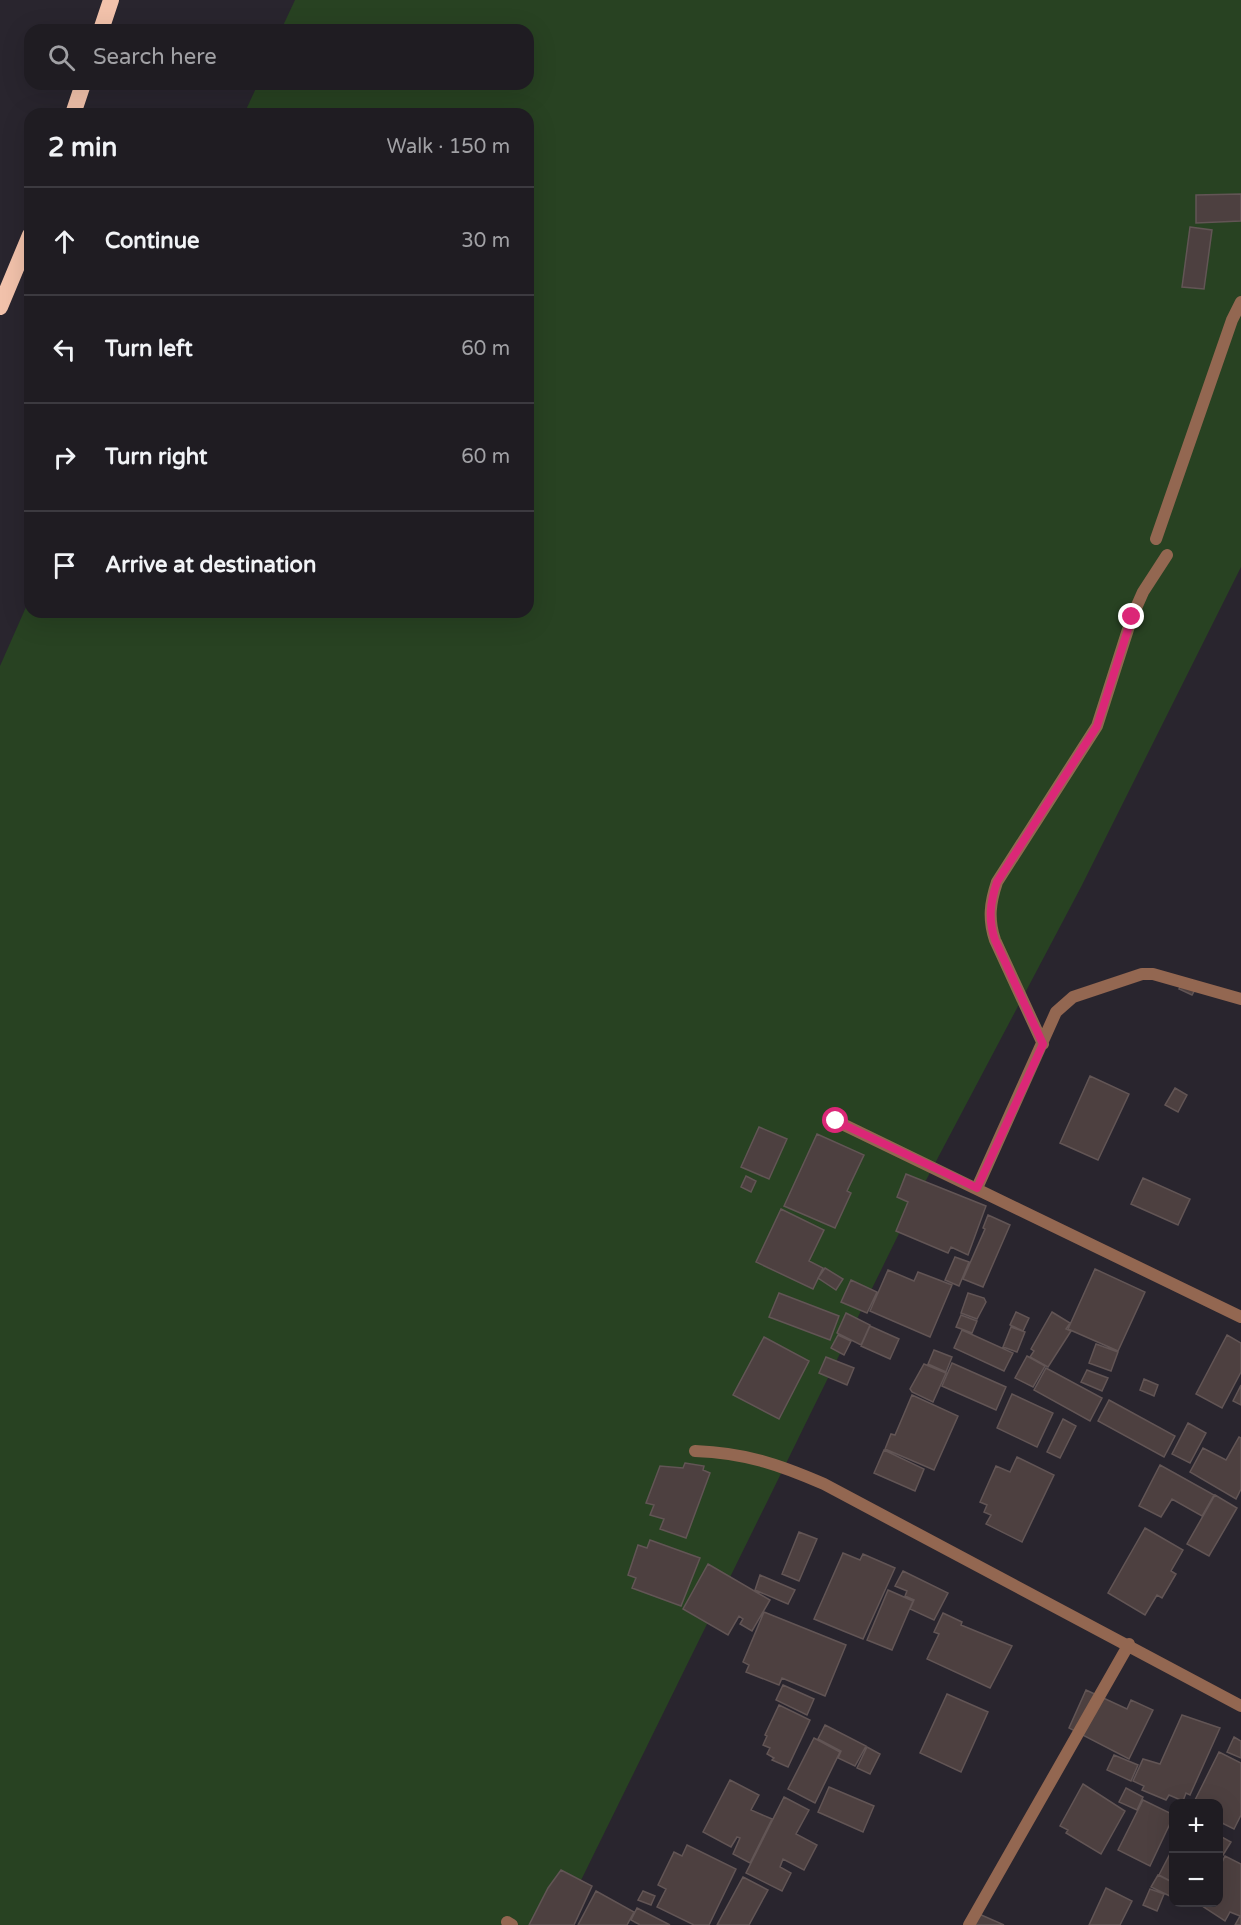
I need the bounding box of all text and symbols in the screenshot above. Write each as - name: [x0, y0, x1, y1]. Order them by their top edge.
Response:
- search box: [24, 24, 534, 90]
- icon: search: [45, 41, 78, 74]
- text: Search here: [93, 44, 217, 70]
- text: 2 min: [48, 132, 117, 163]
- text: Walk · 150 m: [387, 135, 510, 159]
- icon: ahead: [48, 225, 81, 258]
- text: Continue: [105, 228, 200, 254]
- text: 30 m: [461, 229, 510, 253]
- icon: left: [48, 333, 81, 366]
- text: Turn left: [105, 336, 193, 362]
- text: 60 m: [461, 337, 510, 361]
- icon: right: [48, 441, 81, 474]
- text: Turn right: [105, 444, 207, 470]
- text: 60 m: [461, 445, 510, 469]
- icon: arrive: [48, 549, 81, 582]
- text: Arrive at destination: [105, 552, 316, 578]
- route end: [1118, 603, 1144, 629]
- route start: [822, 1107, 848, 1133]
- map controls: [1169, 1799, 1223, 1907]
- button: +: [1169, 1799, 1223, 1853]
- button: −: [1169, 1853, 1223, 1907]

